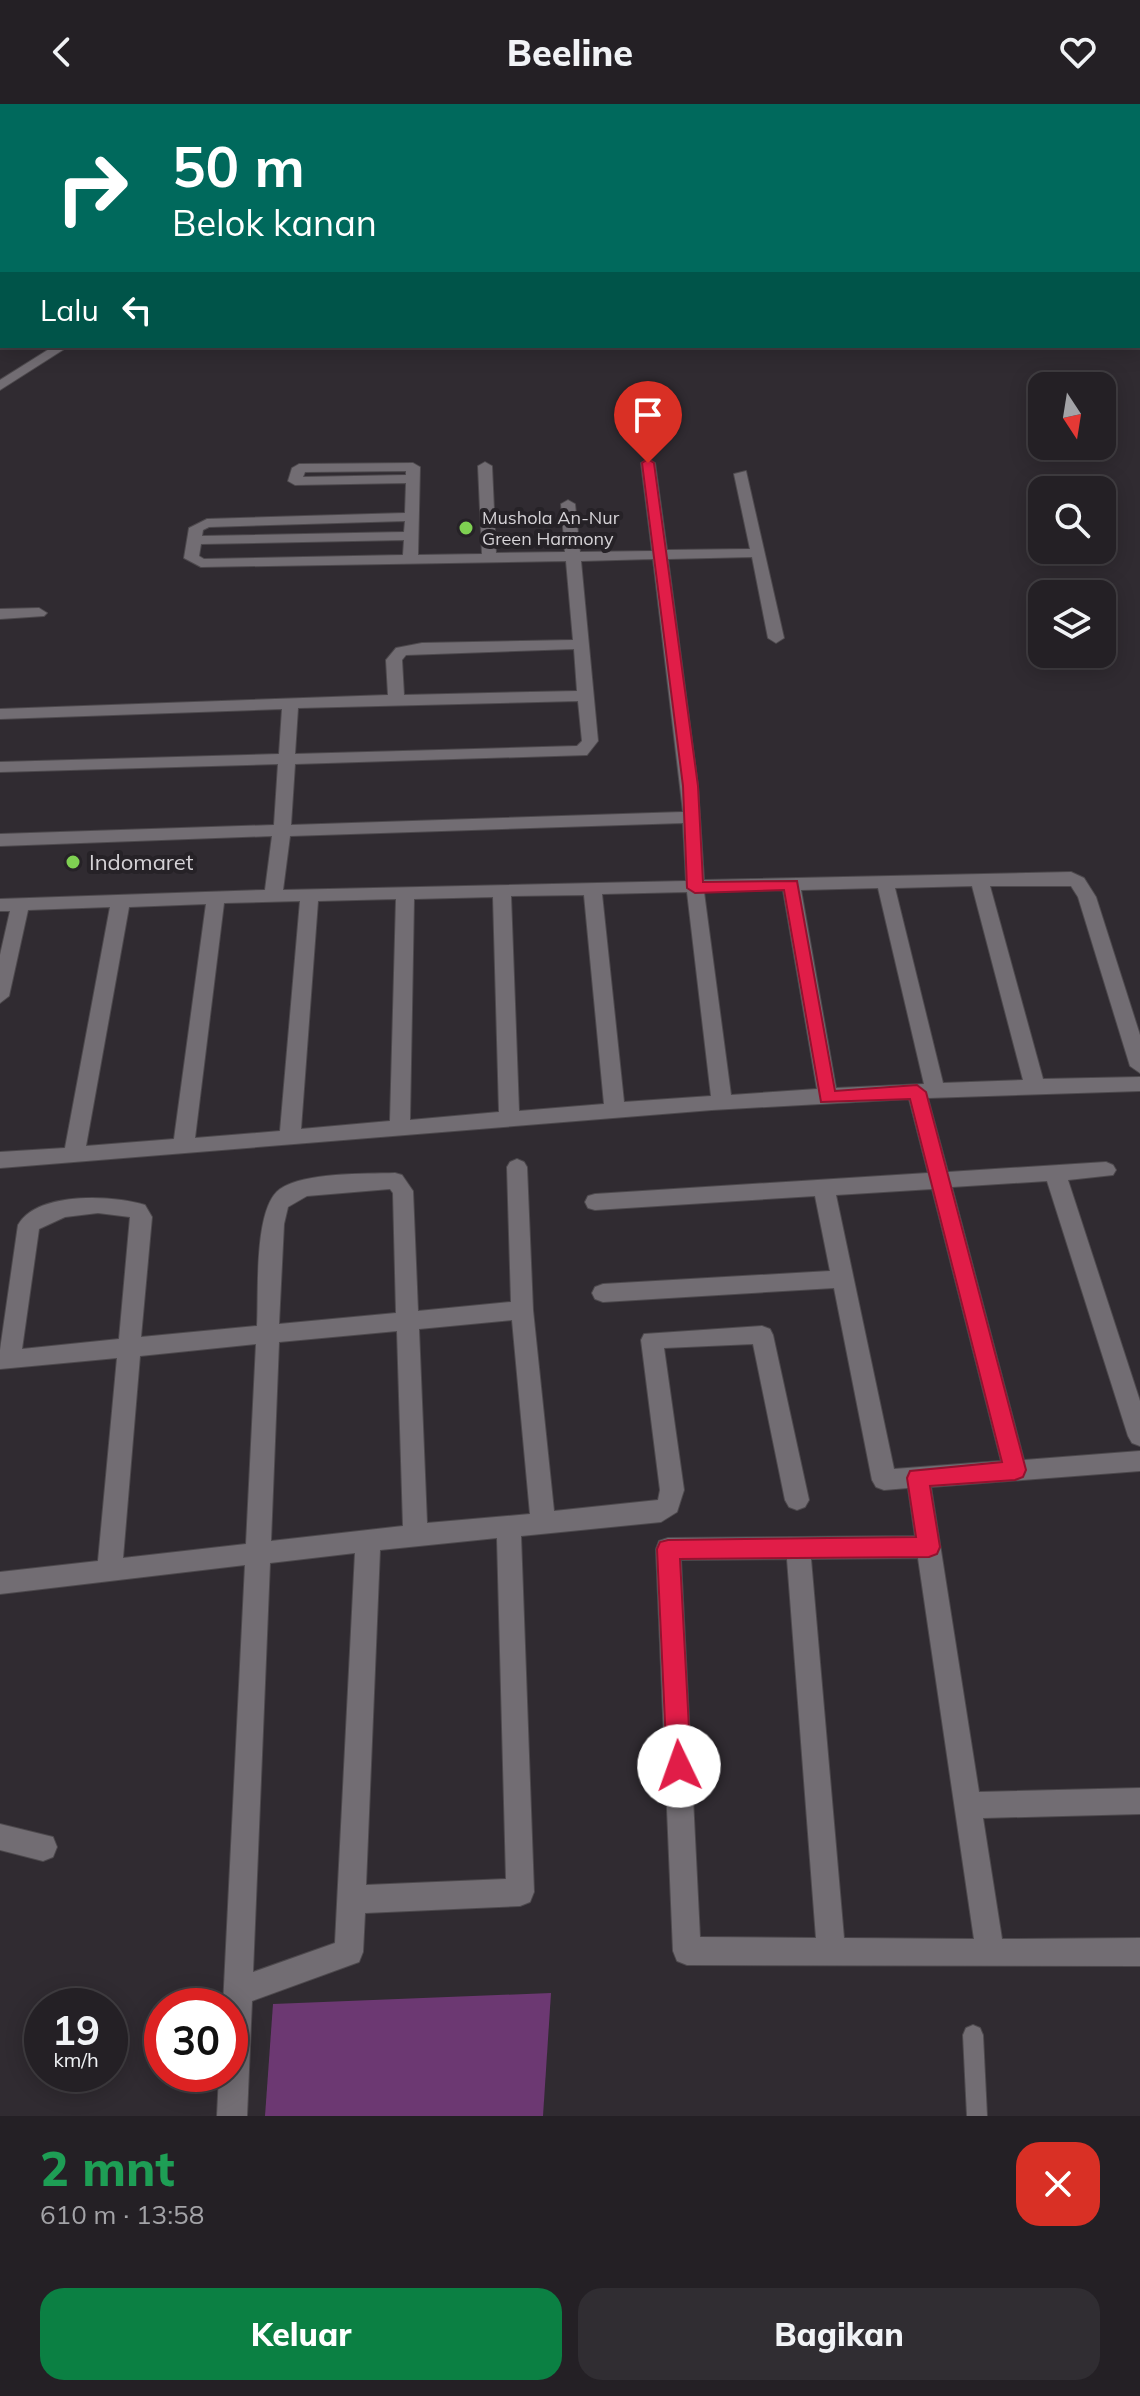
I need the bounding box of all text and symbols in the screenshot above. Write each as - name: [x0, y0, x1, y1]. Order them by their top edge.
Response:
- icon: back: [40, 30, 84, 74]
- text: Beeline: [507, 30, 633, 75]
- icon: heart: [1056, 30, 1100, 74]
- text: 50 m: [172, 131, 305, 201]
- icon: right: [40, 136, 144, 240]
- text: Belok kanan: [172, 200, 377, 245]
- icon: left: [115, 288, 159, 332]
- text: Lalu: [40, 291, 99, 329]
- north arrow: [1028, 372, 1116, 460]
- map controls: [1028, 372, 1116, 668]
- pin: [614, 381, 682, 463]
- icon: arrive: [626, 393, 670, 437]
- button: search: [1028, 476, 1116, 564]
- place label: Mushola An-Nur Green Harmony: [482, 506, 620, 550]
- marker: Mushola An-Nur Green Harmony: [457, 519, 475, 537]
- button: layers: [1028, 580, 1116, 668]
- place label: Indomaret: [89, 848, 194, 876]
- marker: Indomaret: [64, 853, 82, 871]
- position arrow: [637, 1724, 721, 1808]
- speed limit sign: 30: [144, 1988, 248, 2092]
- text: 19: [52, 2005, 100, 2055]
- text: km/h: [53, 2047, 99, 2072]
- text: 2 mnt: [40, 2138, 175, 2198]
- button: close: [1016, 2142, 1100, 2226]
- text: 610 m · 13:58: [40, 2198, 204, 2231]
- button: Keluar: [40, 2288, 562, 2380]
- button: Bagikan: [578, 2288, 1100, 2380]

